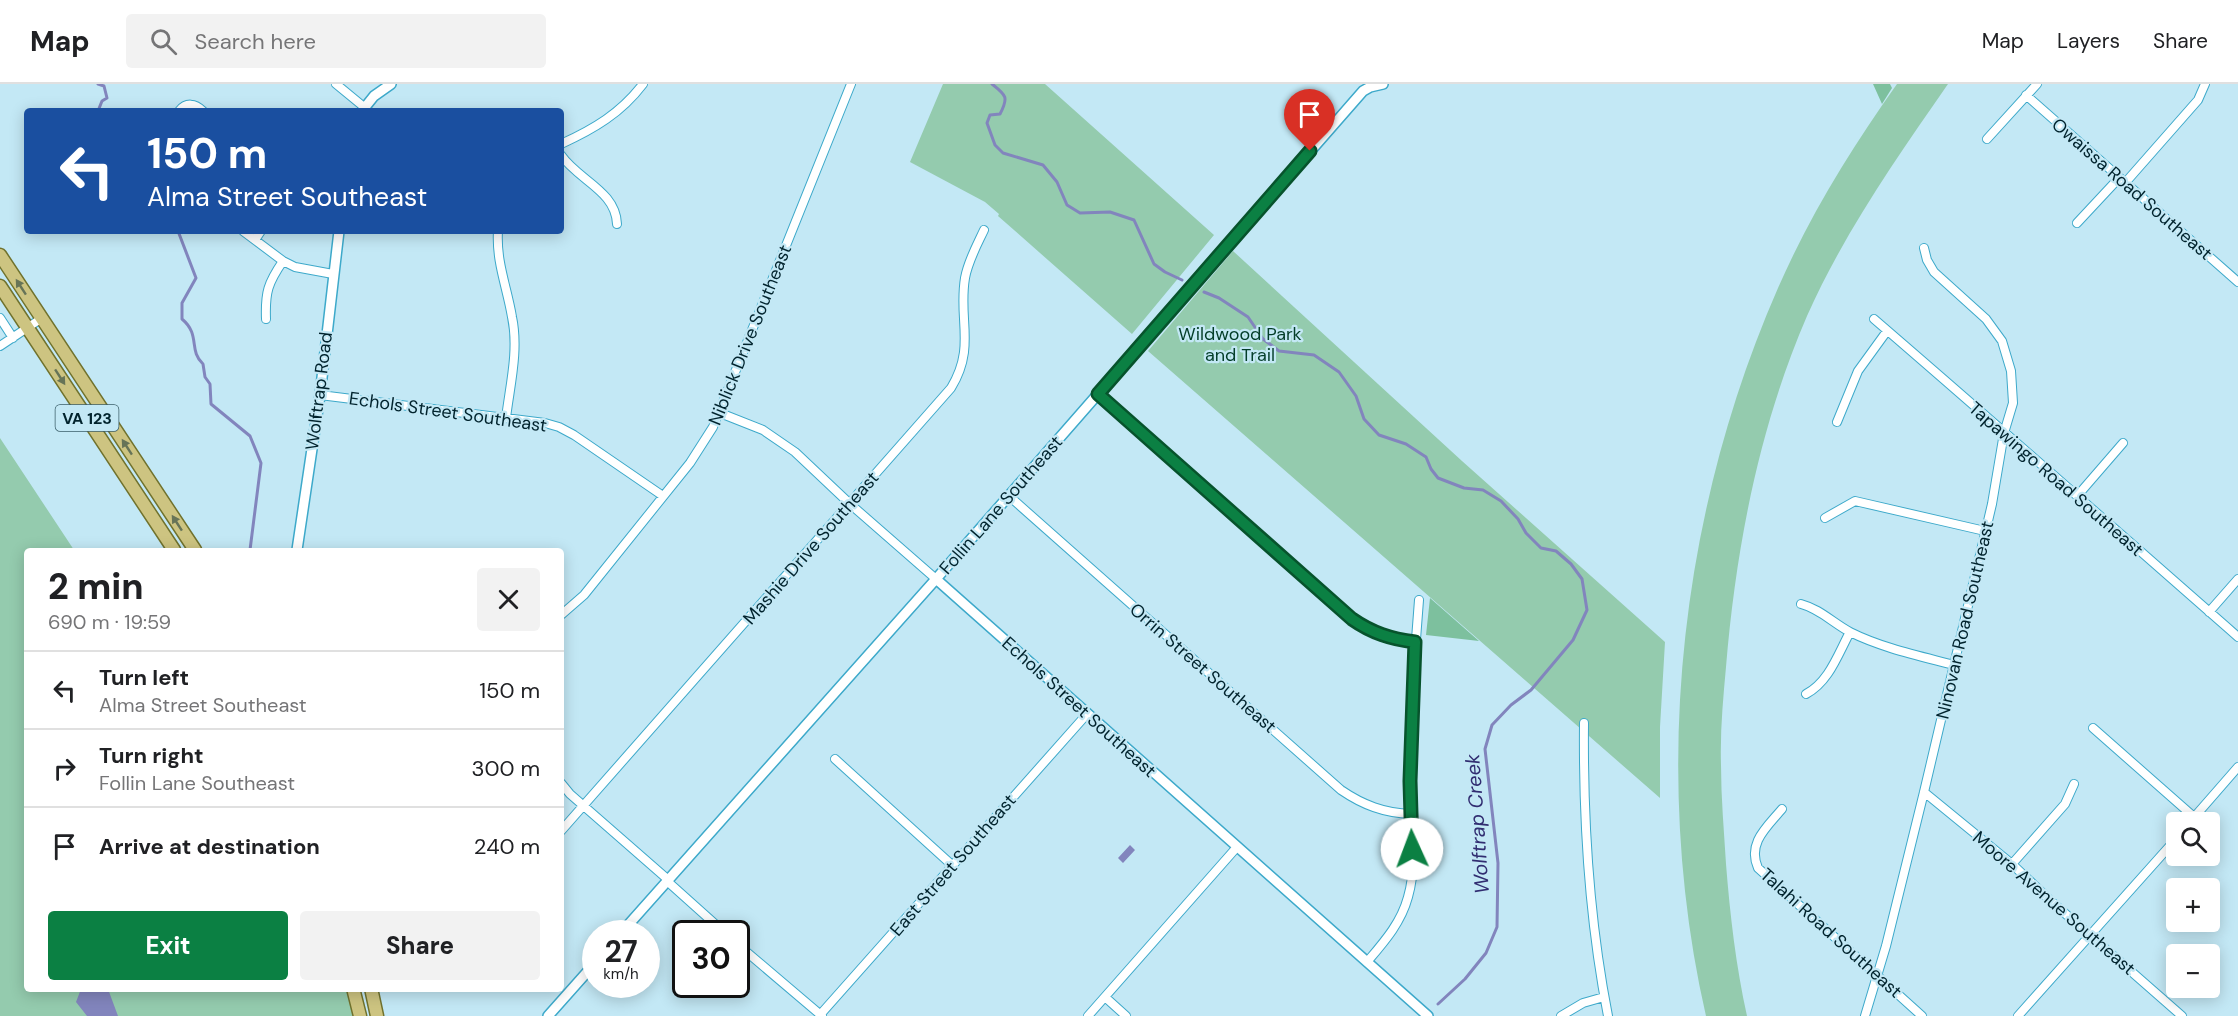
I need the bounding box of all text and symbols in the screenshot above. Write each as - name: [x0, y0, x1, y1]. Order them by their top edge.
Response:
- search box: [126, 14, 546, 68]
- text: Map: [30, 23, 90, 60]
- icon: search: [147, 25, 180, 58]
- text: Search here: [195, 27, 316, 56]
- text: Map: [1982, 27, 2024, 55]
- text: Layers: [2057, 27, 2120, 55]
- text: Share: [2153, 27, 2208, 55]
- pin: [1284, 89, 1335, 151]
- icon: arrive: [1293, 98, 1326, 131]
- street label: Owaissa Road Southeast: [2047, 113, 2217, 265]
- text: 150 m: [147, 126, 267, 181]
- icon: left: [48, 132, 126, 210]
- text: Alma Street Southeast: [147, 179, 427, 214]
- street label: Niblick Drive Southeast: [703, 241, 797, 429]
- one-way arrow: [15, 279, 27, 295]
- park label: Wildwood Park and Trail: [1178, 322, 1302, 367]
- street label: Wolftrap Road: [300, 331, 338, 451]
- one-way arrow: [54, 369, 65, 385]
- street label: Echols Street Southeast: [347, 386, 549, 438]
- street label: Tapawingo Road Southeast: [1964, 396, 2148, 562]
- road number: VA 123: [56, 405, 118, 431]
- street label: Follin Lane Southeast: [934, 431, 1068, 579]
- one-way arrow: [122, 439, 133, 455]
- street label: Mashie Drive Southeast: [738, 466, 884, 630]
- one-way arrow: [172, 515, 183, 531]
- street label: Ninovan Road Southeast: [1931, 519, 1999, 721]
- text: 2 min: [48, 563, 144, 610]
- button: close: [477, 568, 540, 631]
- street label: Orrin Street Southeast: [1125, 598, 1281, 738]
- text: 690 m · 19:59: [48, 609, 171, 635]
- street label: Echols Street Southeast: [997, 631, 1161, 783]
- text: Turn left: [99, 663, 189, 692]
- icon: left: [48, 674, 81, 707]
- text: 150 m: [479, 676, 540, 705]
- text: Alma Street Southeast: [99, 692, 307, 718]
- text: Turn right: [99, 741, 204, 770]
- icon: right: [48, 752, 81, 785]
- water label: Wolftrap Creek: [1459, 752, 1495, 895]
- text: 300 m: [471, 754, 540, 783]
- text: Follin Lane Southeast: [99, 770, 295, 796]
- street label: East Street Southeast: [885, 789, 1021, 941]
- map controls: [2166, 812, 2220, 998]
- button: search: [2166, 812, 2220, 866]
- position arrow: [1380, 817, 1444, 881]
- street label: Moore Avenue Southeast: [1968, 826, 2140, 980]
- icon: arrive: [48, 830, 81, 863]
- text: Arrive at destination: [99, 832, 320, 861]
- text: 240 m: [474, 832, 540, 861]
- street label: Talahi Road Southeast: [1755, 863, 1907, 1003]
- button: +: [2166, 878, 2220, 932]
- button: Exit: [48, 911, 288, 980]
- button: Share: [300, 911, 540, 980]
- speed limit sign: 30: [672, 920, 750, 998]
- text: 27: [604, 932, 638, 971]
- button: −: [2166, 944, 2220, 998]
- text: km/h: [603, 964, 639, 984]

